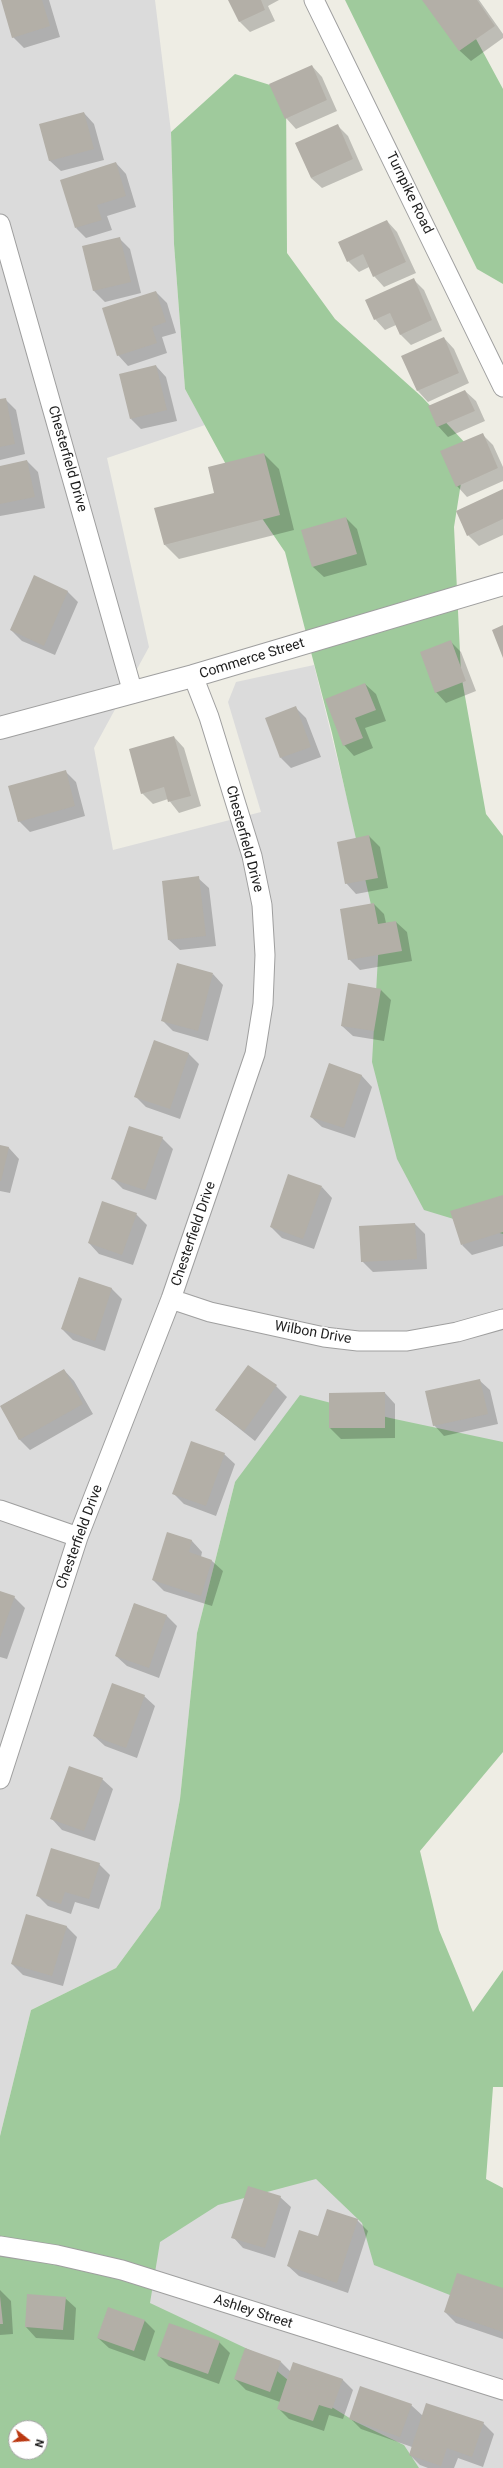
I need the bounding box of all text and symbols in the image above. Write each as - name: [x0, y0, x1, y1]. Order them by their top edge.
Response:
- street label: Turnpike Road: [382, 149, 436, 237]
- street label: Chesterfield Drive: [44, 404, 90, 514]
- street label: Commerce Street: [197, 635, 307, 683]
- street label: Chesterfield Drive: [222, 784, 266, 894]
- street label: Chesterfield Drive: [168, 1179, 220, 1289]
- street label: Wilbon Drive: [273, 1318, 353, 1348]
- street label: Chesterfield Drive: [53, 1483, 107, 1591]
- street label: Ashley Street: [211, 2291, 295, 2333]
- north arrow: [8, 2420, 48, 2460]
- text: N: [32, 2438, 46, 2449]

